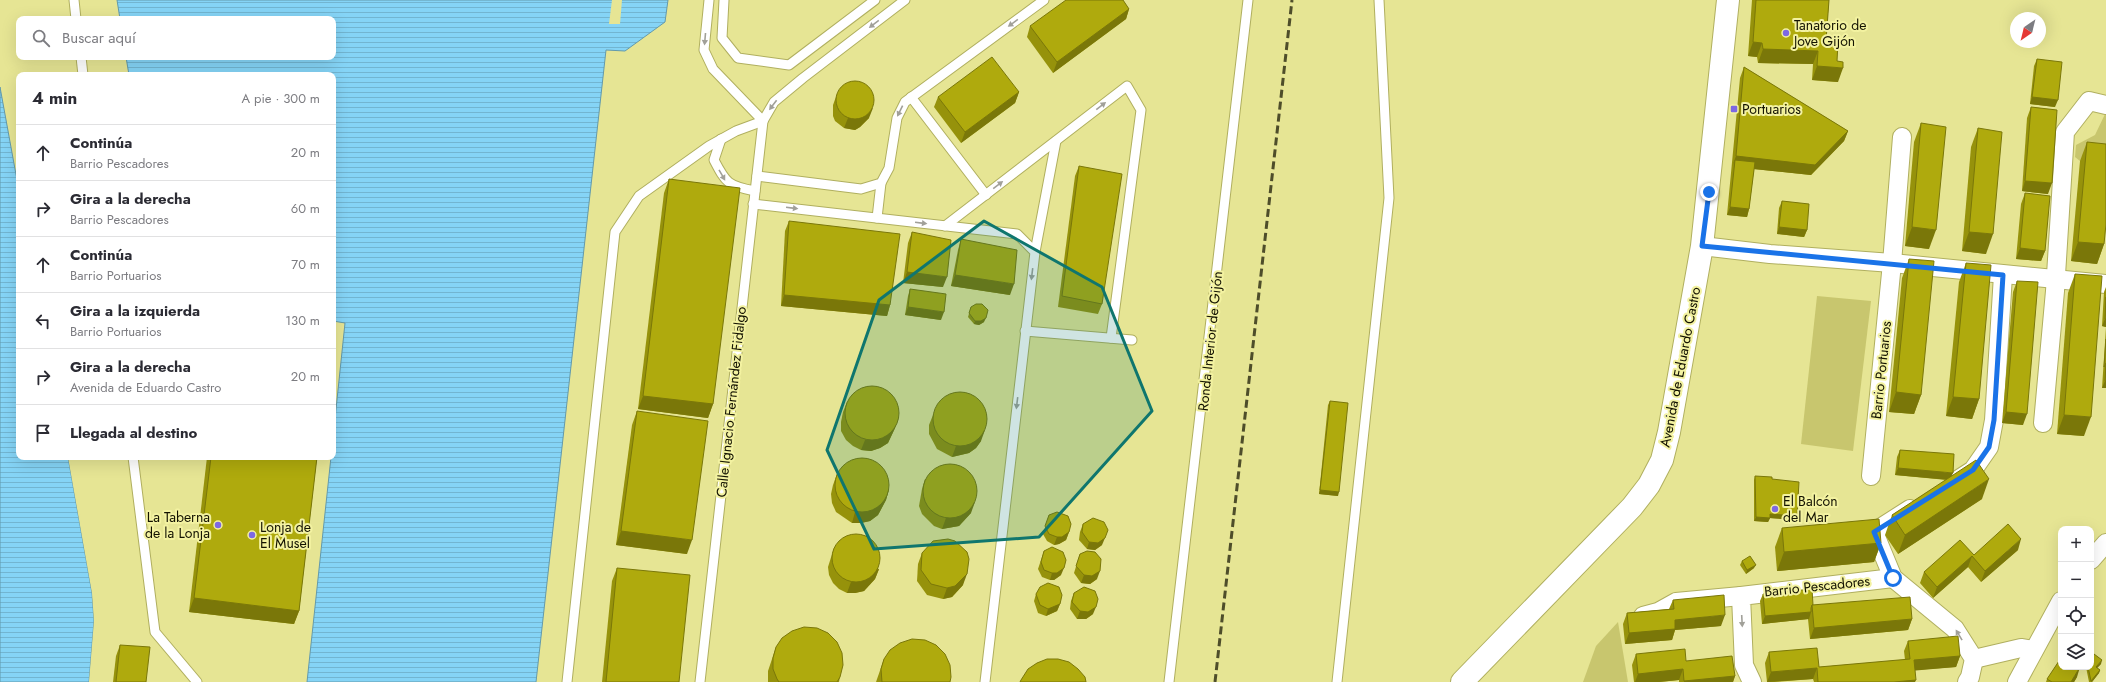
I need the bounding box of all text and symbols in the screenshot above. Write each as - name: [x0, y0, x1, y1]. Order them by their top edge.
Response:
- north arrow: [2010, 12, 2046, 48]
- place label: Tanatorio de Jove Gijón: [1792, 15, 1866, 51]
- search box: [16, 16, 336, 60]
- one-way arrow: [869, 19, 880, 28]
- one-way arrow: [1007, 19, 1018, 27]
- icon: search: [30, 27, 52, 49]
- text: Buscar aquí: [62, 27, 136, 49]
- marker: Tanatorio de Jove Gijón: [1781, 28, 1791, 38]
- one-way arrow: [702, 33, 709, 45]
- text: 4 min: [32, 86, 77, 110]
- text: A pie · 300 m: [242, 89, 320, 108]
- one-way arrow: [769, 99, 777, 110]
- place label: Portuarios: [1742, 99, 1801, 119]
- one-way arrow: [1096, 102, 1107, 110]
- marker: Portuarios: [1729, 104, 1739, 114]
- one-way arrow: [897, 105, 903, 117]
- text: Continúa: [70, 132, 132, 154]
- icon: ahead: [32, 142, 54, 164]
- text: 20 m: [291, 143, 320, 162]
- text: Barrio Pescadores: [70, 154, 169, 173]
- one-way arrow: [719, 169, 726, 181]
- one-way arrow: [993, 181, 1004, 190]
- route end: [1700, 183, 1718, 201]
- text: Gira a la derecha: [70, 188, 191, 210]
- icon: right: [32, 198, 54, 220]
- text: 60 m: [291, 199, 320, 218]
- one-way arrow: [786, 205, 798, 212]
- text: Barrio Pescadores: [70, 210, 169, 229]
- one-way arrow: [915, 220, 927, 227]
- text: Continúa: [70, 244, 132, 266]
- icon: ahead: [32, 254, 54, 276]
- text: 70 m: [291, 255, 320, 274]
- text: Barrio Portuarios: [70, 266, 161, 285]
- one-way arrow: [1029, 268, 1035, 280]
- street label: Ronda Interior de Gijón: [1193, 270, 1227, 412]
- street label: Avenida de Eduardo Castro: [1655, 285, 1705, 449]
- text: Gira a la izquierda: [70, 300, 200, 322]
- street label: Calle Ignacio Fernández Fidalgo: [711, 305, 751, 498]
- icon: left: [32, 310, 54, 332]
- text: 130 m: [285, 311, 320, 330]
- street label: Barrio Portuarios: [1866, 320, 1896, 420]
- text: Barrio Portuarios: [70, 322, 161, 341]
- text: Gira a la derecha: [70, 356, 191, 378]
- icon: right: [32, 366, 54, 388]
- text: 20 m: [291, 367, 320, 386]
- text: Avenida de Eduardo Castro: [70, 378, 221, 397]
- one-way arrow: [1014, 397, 1020, 409]
- icon: arrive: [32, 422, 54, 444]
- text: Llegada al destino: [70, 422, 197, 444]
- place label: El Balcón del Mar: [1783, 491, 1838, 527]
- marker: El Balcón del Mar: [1770, 504, 1780, 514]
- place label: La Taberna de la Lonja: [145, 507, 210, 543]
- place label: Lonja de El Musel: [260, 517, 311, 553]
- marker: La Taberna de la Lonja: [213, 520, 223, 530]
- map controls: [2058, 526, 2094, 670]
- button: +: [2058, 526, 2094, 562]
- marker: Lonja de El Musel: [247, 530, 257, 540]
- button: −: [2058, 562, 2094, 598]
- route start: [1884, 569, 1902, 587]
- street label: Barrio Pescadores: [1763, 570, 1871, 601]
- button: locate: [2058, 598, 2094, 634]
- one-way arrow: [1738, 615, 1745, 627]
- one-way arrow: [1955, 630, 1963, 640]
- button: layers: [2058, 634, 2094, 670]

